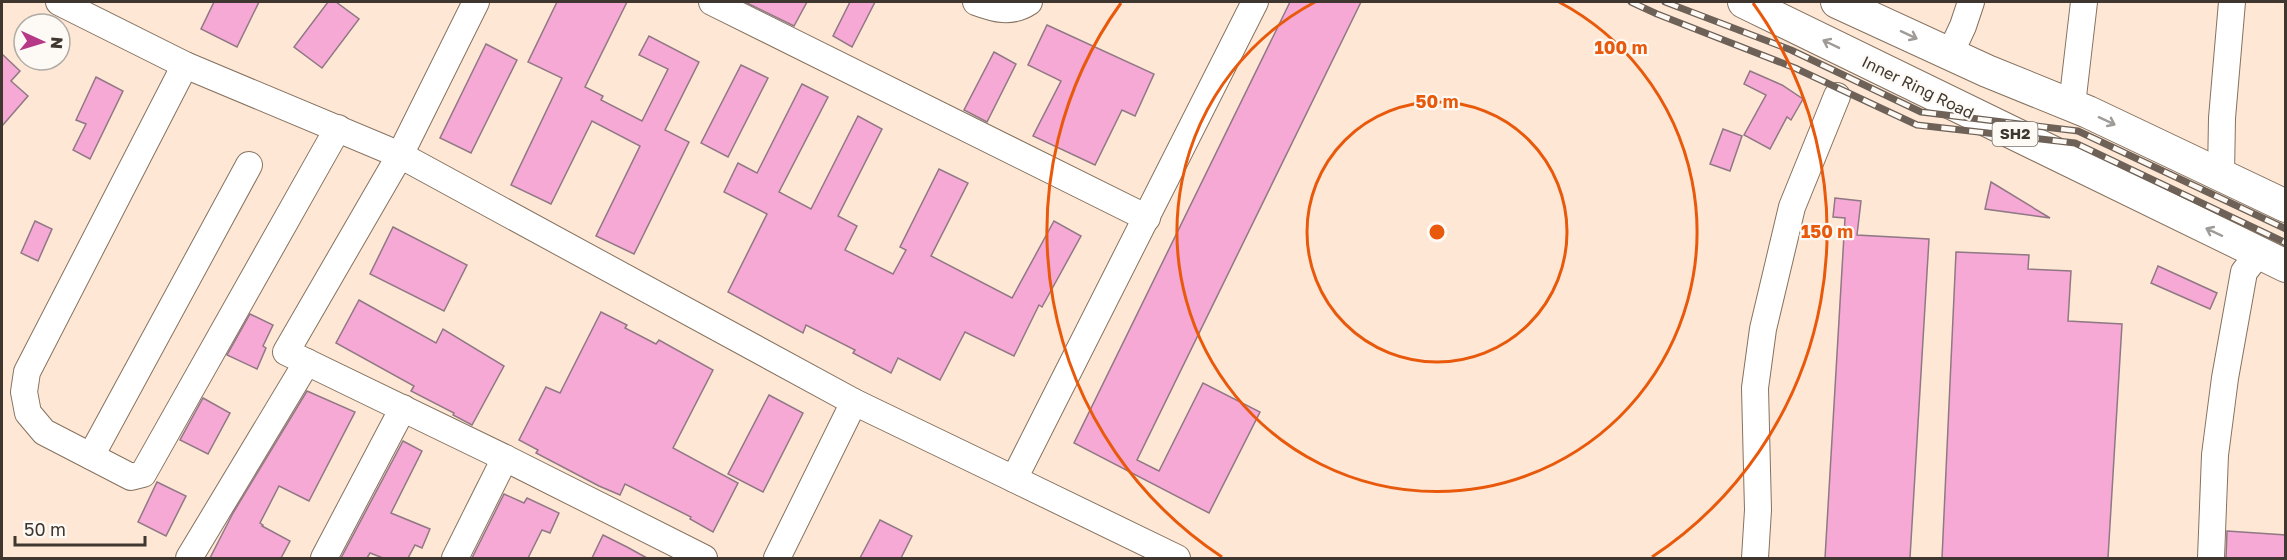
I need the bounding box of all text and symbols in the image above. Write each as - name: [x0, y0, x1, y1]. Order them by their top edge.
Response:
- north arrow: [12, 12, 72, 72]
- one-way arrow: [1900, 29, 1918, 41]
- text: N: [47, 36, 67, 50]
- text: 100 m: [1595, 36, 1647, 58]
- one-way arrow: [1823, 38, 1841, 50]
- street label: Inner Ring Road: [1859, 51, 1977, 123]
- text: 50 m: [1416, 90, 1458, 112]
- one-way arrow: [2098, 116, 2116, 128]
- road number: SH2: [1992, 122, 2038, 146]
- text: 150 m: [1801, 220, 1853, 242]
- centre of rings: [1427, 222, 1447, 242]
- one-way arrow: [2205, 225, 2223, 237]
- scale bar: [15, 509, 146, 547]
- text: 50 m: [24, 518, 66, 540]

